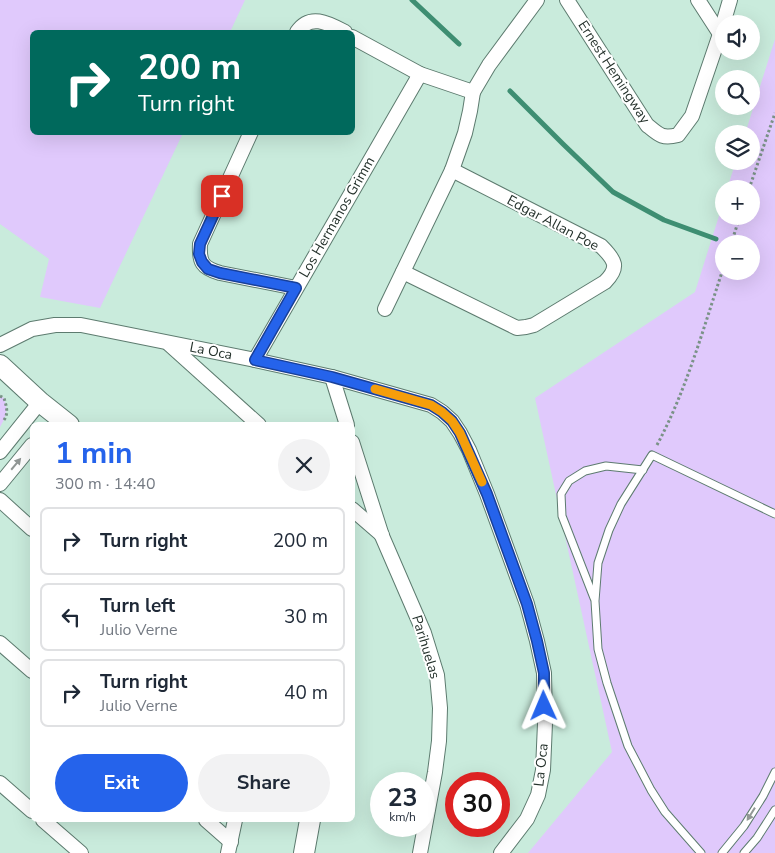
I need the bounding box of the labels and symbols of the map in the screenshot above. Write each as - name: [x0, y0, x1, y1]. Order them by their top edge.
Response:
- street label: Ernest Hemingway: [574, 17, 655, 128]
- street label: Los Hermanos Grimm: [295, 153, 379, 281]
- pin: [201, 175, 243, 217]
- street label: Edgar Allan Poe: [504, 191, 602, 255]
- street label: La Oca: [188, 338, 234, 364]
- one-way arrow: [10, 459, 22, 471]
- street label: Parihuelas: [407, 613, 445, 681]
- position arrow: [517, 679, 569, 731]
- street label: La Oca: [529, 743, 553, 787]
- speed limit sign: 30: [445, 772, 510, 837]
- one-way arrow: [746, 808, 756, 821]

